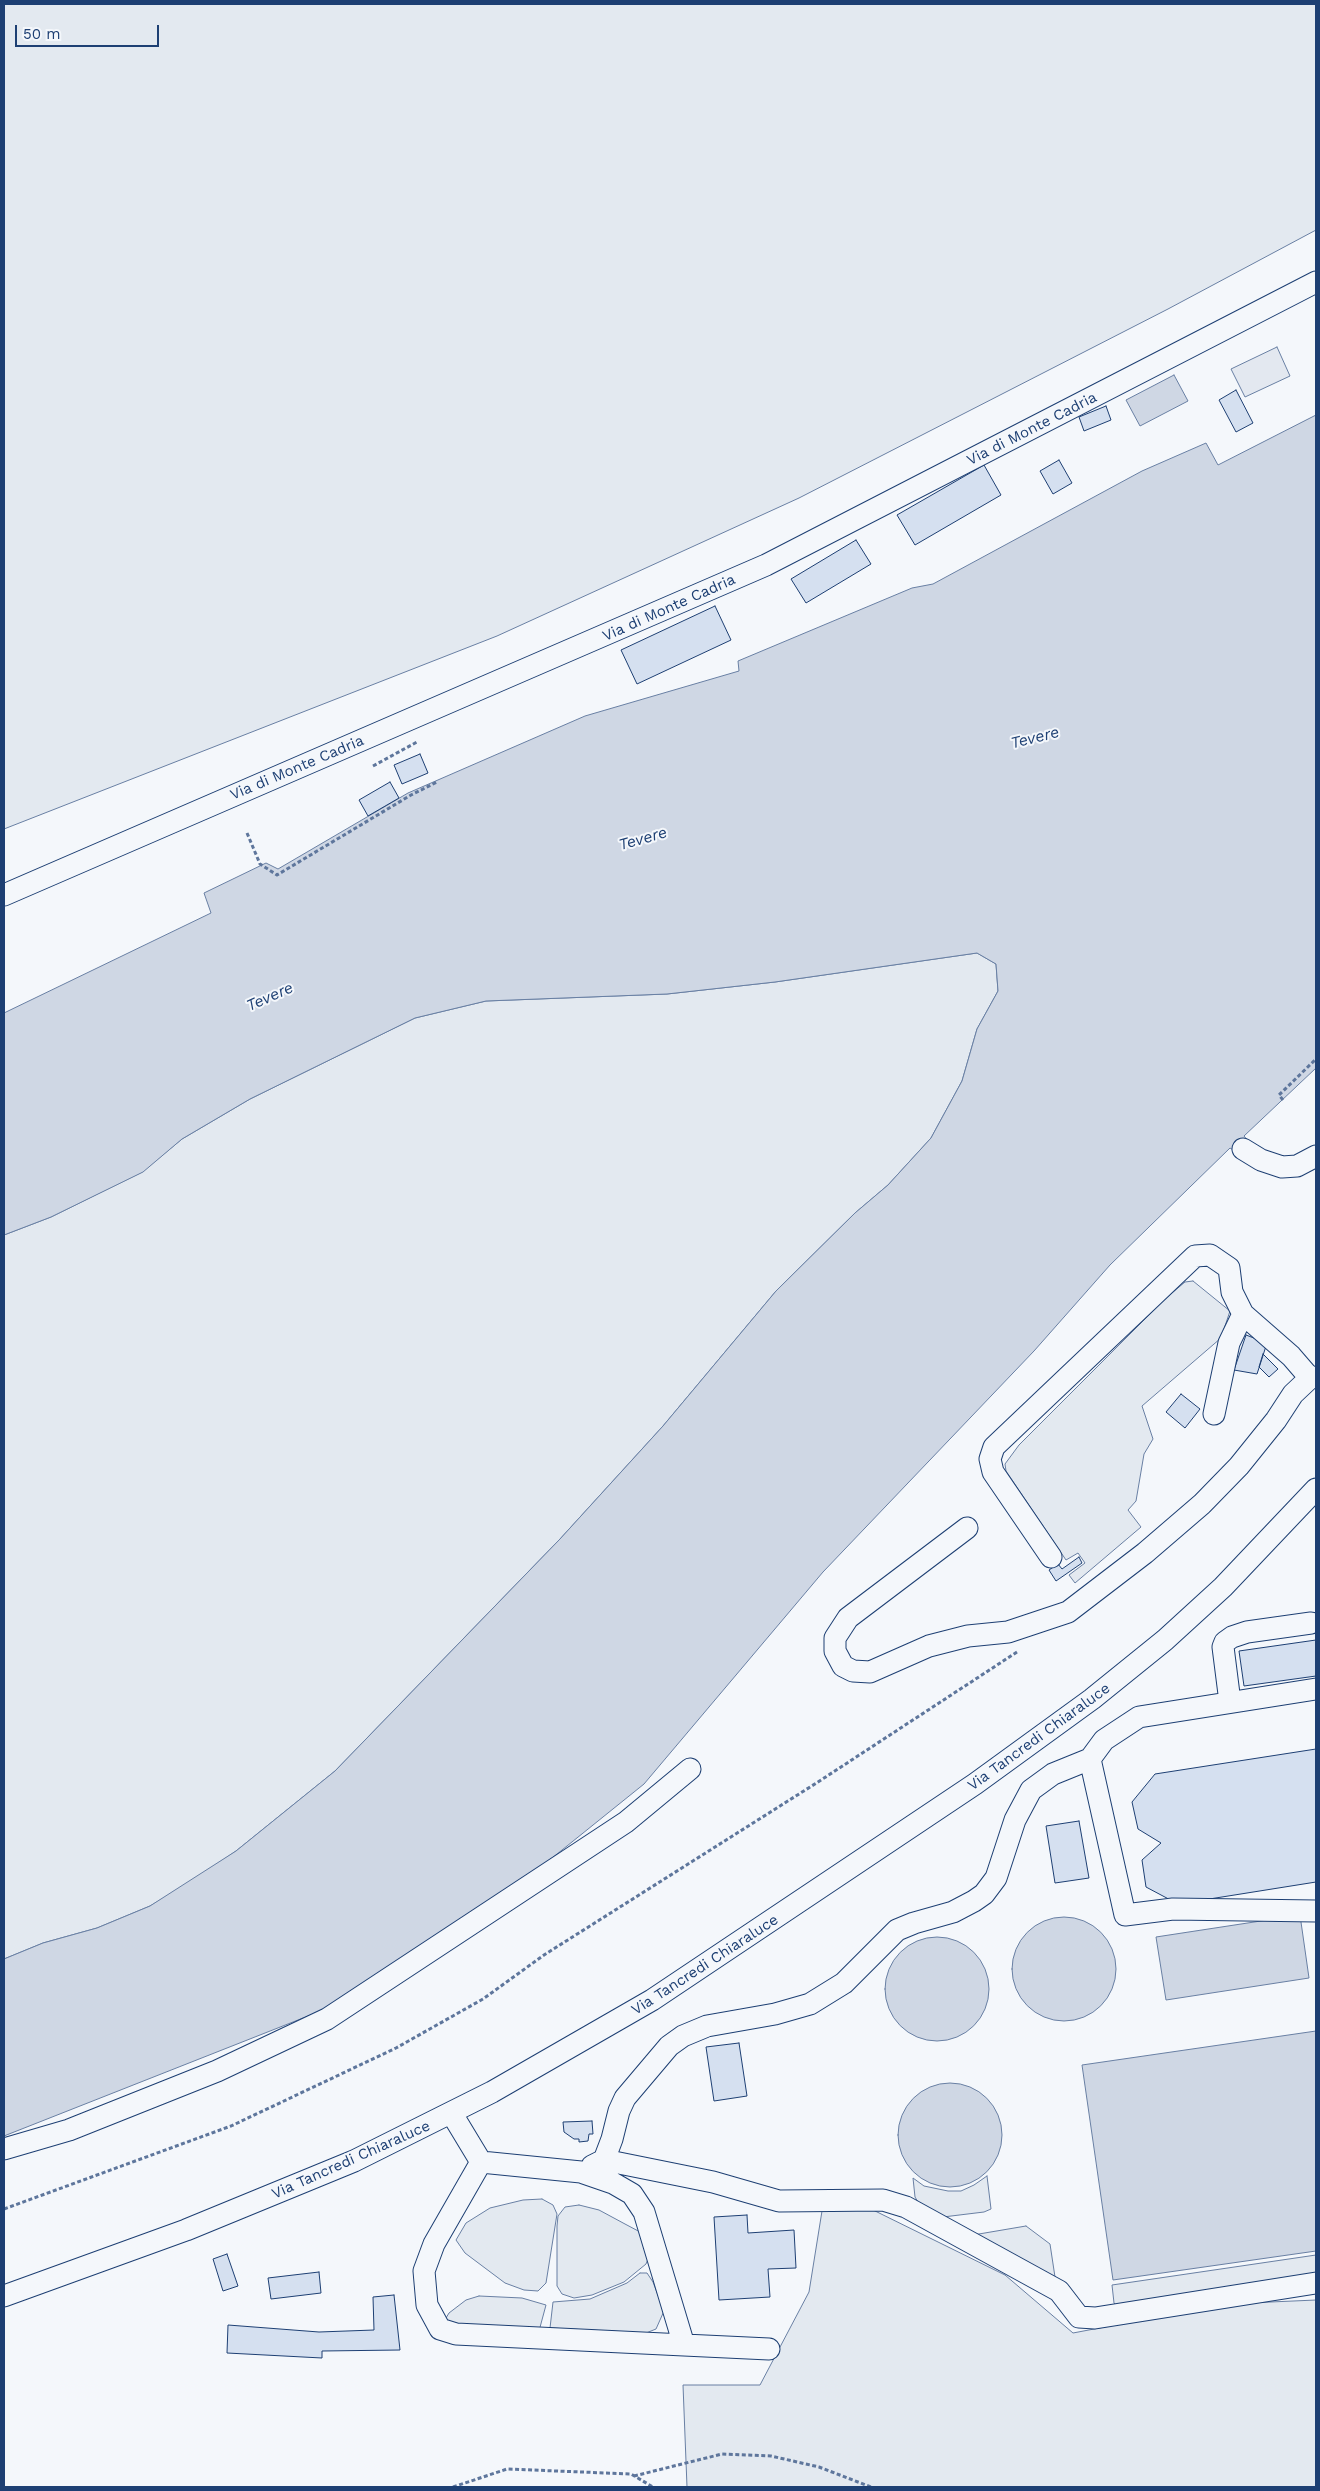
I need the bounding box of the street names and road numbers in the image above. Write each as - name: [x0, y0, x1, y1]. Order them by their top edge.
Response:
- street label: Via di Monte Cadria: [964, 388, 1100, 470]
- street label: Via di Monte Cadria: [600, 571, 738, 645]
- street label: Via di Monte Cadria: [227, 732, 367, 804]
- street label: Via Tancredi Chiaraluce: [964, 1679, 1114, 1795]
- street label: Via Tancredi Chiaraluce: [628, 1911, 782, 2019]
- street label: Via Tancredi Chiaraluce: [269, 2117, 433, 2203]

